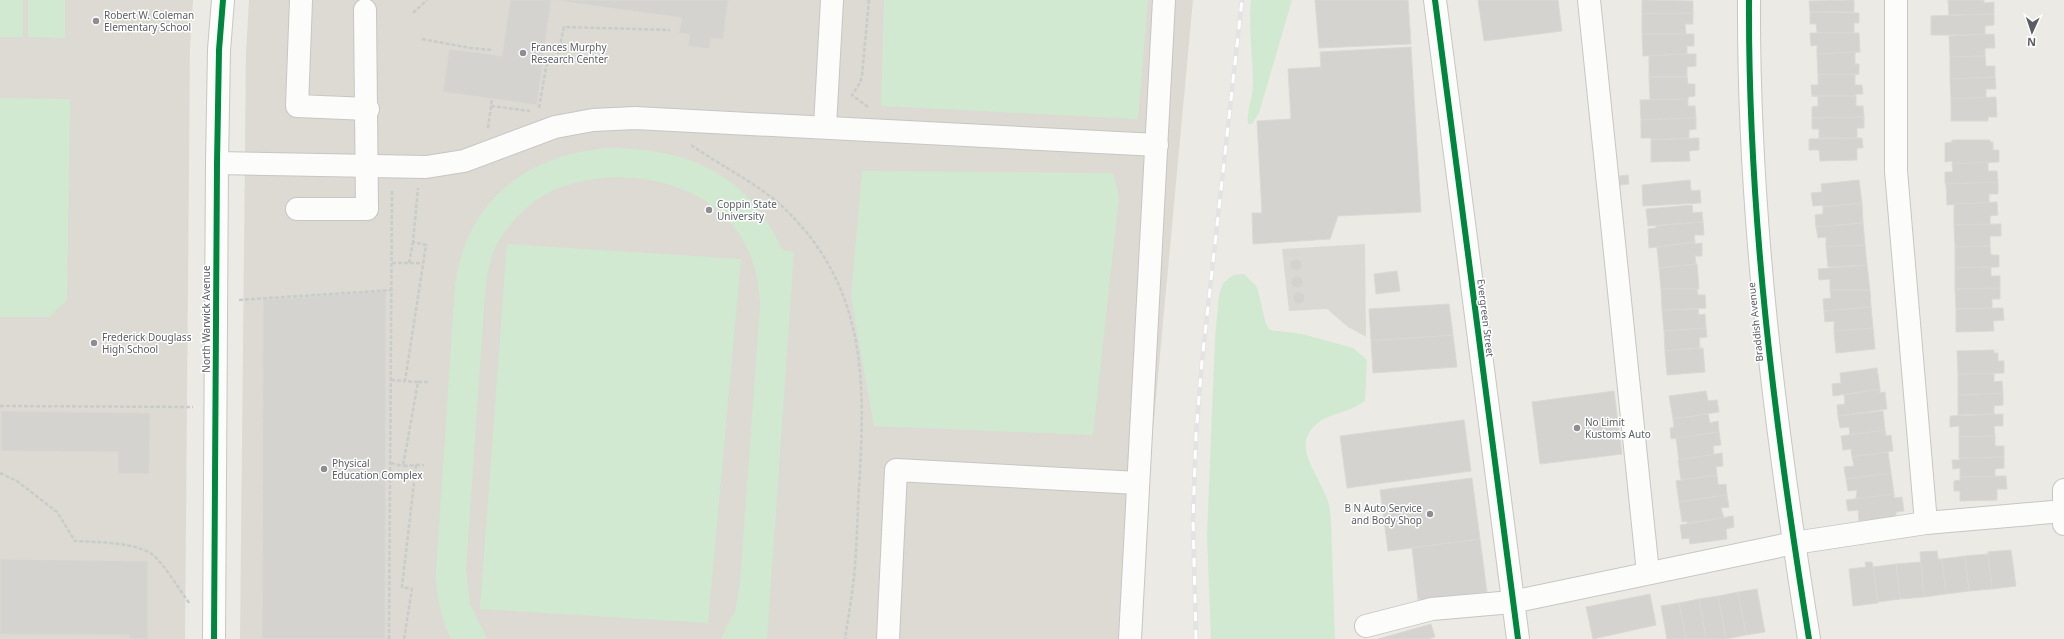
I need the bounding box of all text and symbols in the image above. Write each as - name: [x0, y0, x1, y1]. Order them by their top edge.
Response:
- place label: Robert W. Coleman Elementary School: [104, 8, 194, 34]
- north arrow: [2012, 12, 2052, 52]
- marker: Robert W. Coleman Elementary School: [91, 16, 101, 26]
- text: N: [2027, 35, 2036, 50]
- place label: Frances Murphy Research Center: [531, 40, 608, 66]
- marker: Frances Murphy Research Center: [518, 48, 528, 58]
- place label: Coppin State University: [717, 197, 777, 223]
- marker: Coppin State University: [704, 205, 714, 215]
- street label: North Warwick Avenue: [199, 265, 213, 373]
- street label: Evergreen Street: [1474, 278, 1498, 358]
- street label: Braddish Avenue: [1744, 281, 1766, 362]
- place label: Frederick Douglass High School: [102, 330, 192, 356]
- marker: Frederick Douglass High School: [89, 338, 99, 348]
- place label: No Limit Kustoms Auto: [1585, 415, 1651, 441]
- marker: No Limit Kustoms Auto: [1572, 423, 1582, 433]
- place label: Physical Education Complex: [332, 456, 423, 482]
- marker: Physical Education Complex: [319, 464, 329, 474]
- place label: B N Auto Service and Body Shop: [1345, 501, 1422, 527]
- marker: B N Auto Service and Body Shop: [1425, 509, 1435, 519]

